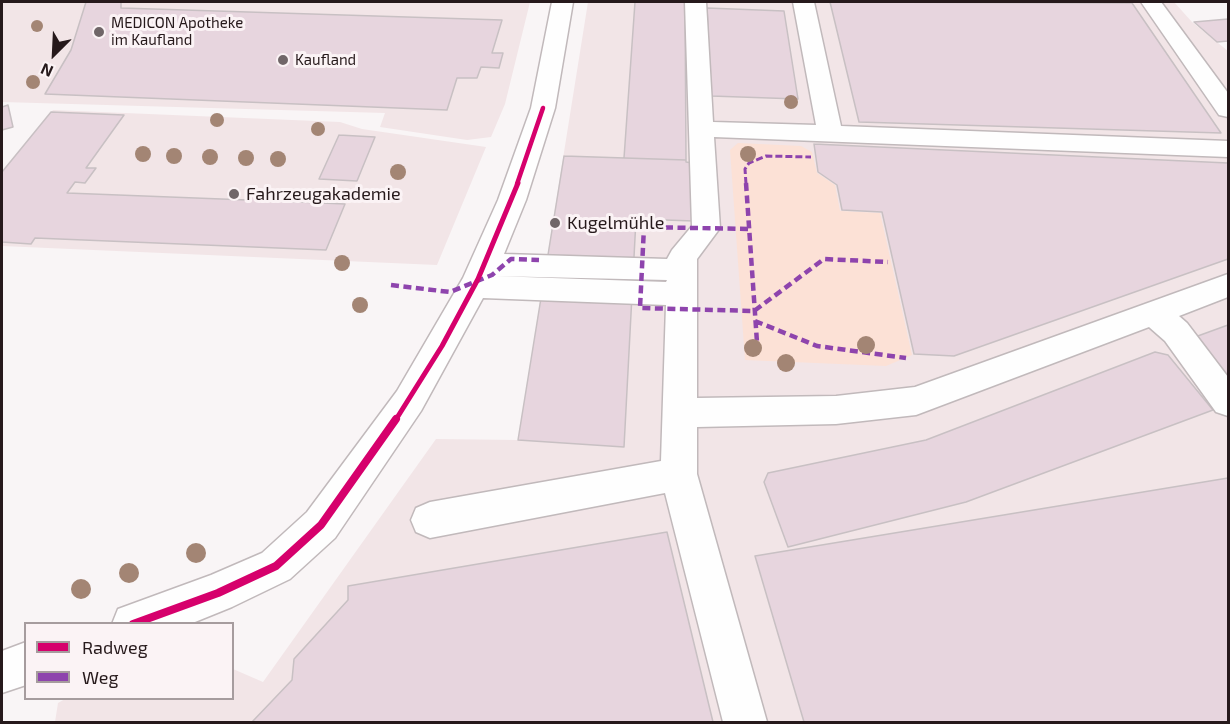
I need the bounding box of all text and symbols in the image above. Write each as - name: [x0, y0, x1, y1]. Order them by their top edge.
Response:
- place label: MEDICON Apotheke im Kaufland: [111, 14, 243, 49]
- north arrow: [24, 24, 84, 84]
- marker: MEDICON Apotheke im Kaufland: [92, 25, 106, 39]
- place label: Kaufland: [295, 51, 356, 69]
- marker: Kaufland: [276, 53, 290, 67]
- text: N: [37, 60, 56, 82]
- place label: Fahrzeugakademie: [246, 183, 401, 205]
- marker: Fahrzeugakademie: [227, 187, 241, 201]
- place label: Kugelmühle: [567, 212, 664, 234]
- marker: Kugelmühle: [548, 216, 562, 230]
- legend: [24, 622, 234, 700]
- text: Radweg: [82, 636, 148, 658]
- text: Weg: [82, 666, 118, 688]

